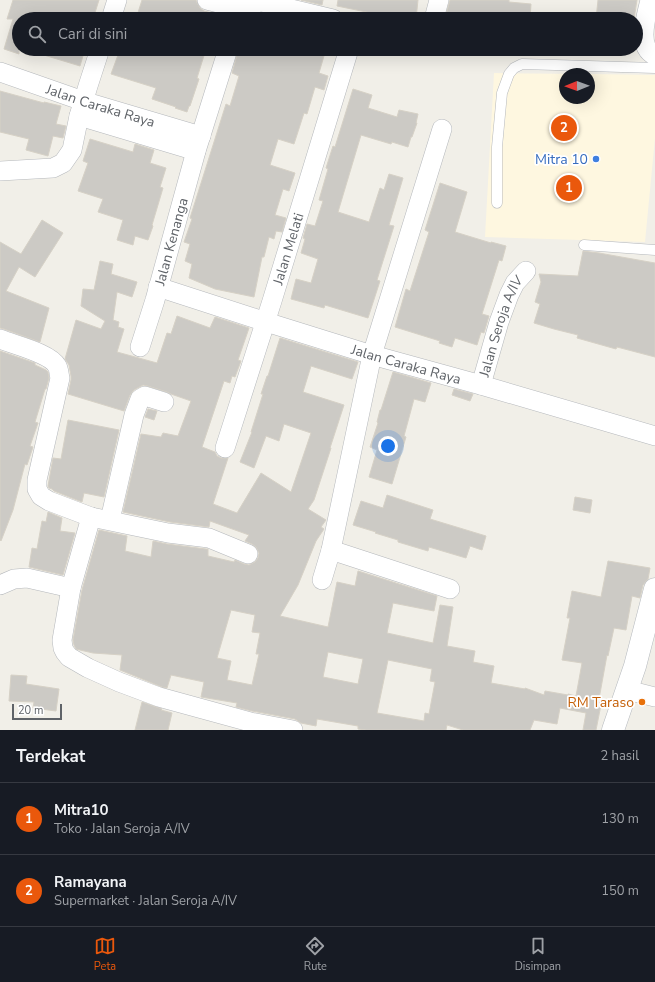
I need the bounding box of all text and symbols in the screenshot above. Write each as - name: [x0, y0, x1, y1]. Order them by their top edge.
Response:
- search box: [12, 12, 643, 56]
- icon: search: [26, 23, 48, 45]
- text: Cari di sini: [58, 24, 127, 44]
- north arrow: [559, 68, 595, 104]
- street label: Jalan Caraka Raya: [43, 79, 157, 131]
- pin: 2: [551, 113, 577, 143]
- place label: Mitra 10: [535, 150, 588, 169]
- marker: Mitra 10: [591, 154, 601, 164]
- pin: 1: [556, 173, 582, 203]
- street label: Jalan Kenanga: [150, 196, 192, 288]
- street label: Jalan Melati: [268, 210, 308, 288]
- street label: Jalan Seroja A/IV: [474, 271, 527, 380]
- street label: Jalan Caraka Raya: [348, 339, 463, 389]
- your location: [378, 436, 398, 456]
- place label: RM Taraso: [567, 693, 634, 712]
- marker: RM Taraso: [637, 697, 647, 707]
- scale bar: [12, 702, 62, 721]
- text: 20 m: [18, 703, 43, 718]
- text: Terdekat: [16, 745, 85, 768]
- text: 2 hasil: [600, 747, 639, 765]
- text: Mitra10: [54, 800, 109, 820]
- text: 1: [25, 810, 33, 828]
- text: 130 m: [601, 810, 639, 828]
- text: Toko · Jalan Seroja A/IV: [54, 820, 190, 838]
- text: Ramayana: [54, 872, 127, 892]
- text: 2: [25, 882, 33, 900]
- text: 150 m: [601, 882, 639, 900]
- text: Supermarket · Jalan Seroja A/IV: [54, 892, 237, 910]
- tab: Peta: [94, 935, 116, 974]
- tab: Rute: [304, 935, 327, 974]
- tab: Disimpan: [515, 935, 561, 974]

